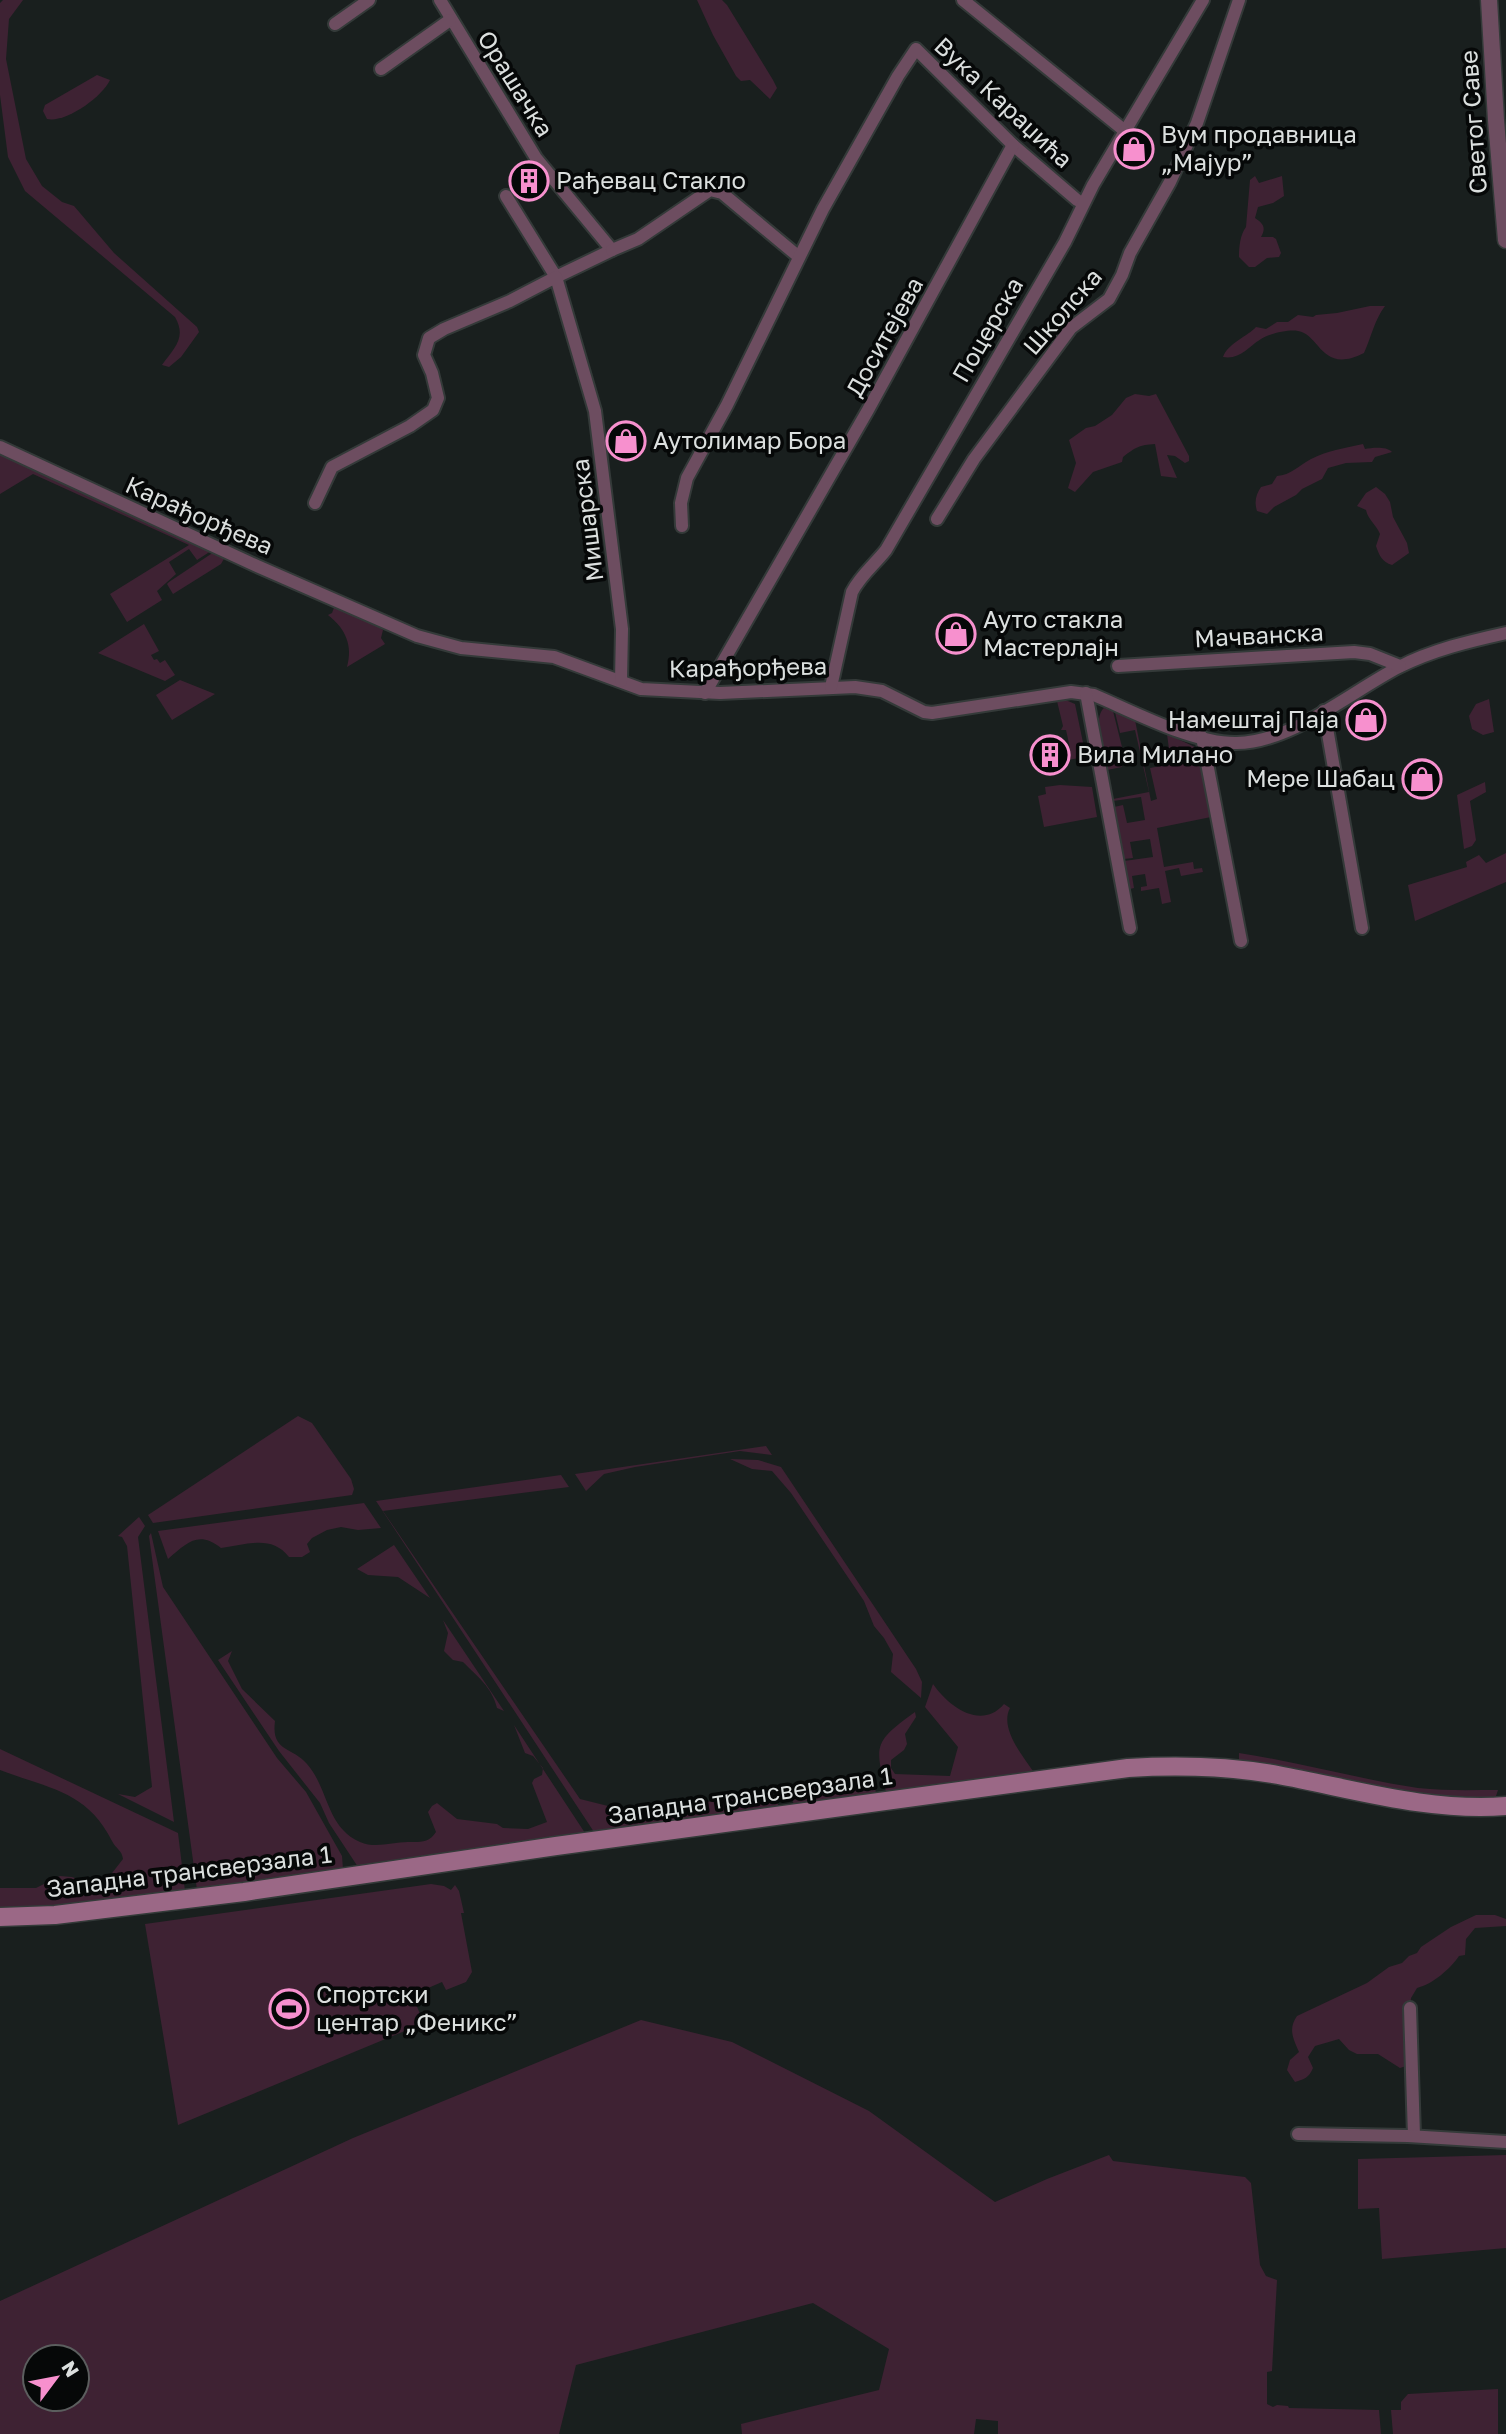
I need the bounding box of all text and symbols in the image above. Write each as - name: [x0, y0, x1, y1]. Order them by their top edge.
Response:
- street label: Орашачка: [472, 25, 560, 142]
- street label: Вука Караџића: [929, 31, 1079, 173]
- street label: Светог Саве: [1453, 49, 1492, 195]
- place label: Вум продавница „Мајур”: [1161, 119, 1357, 176]
- shop icon: Вум продавница „Мајур”: [1113, 128, 1155, 170]
- building icon: Рађевац Стакло: [508, 160, 550, 202]
- place label: Рађевац Стакло: [556, 165, 746, 194]
- street label: Школска: [1016, 262, 1107, 360]
- street label: Доситејева: [839, 271, 928, 401]
- street label: Поцерска: [945, 272, 1028, 387]
- shop icon: Аутолимар Бора: [605, 420, 647, 462]
- place label: Аутолимар Бора: [653, 425, 846, 454]
- street label: Мишарска: [565, 457, 608, 583]
- street label: Карађорђева: [121, 469, 278, 560]
- place label: Ауто стакла Мастерлајн: [983, 604, 1123, 661]
- shop icon: Ауто стакла Мастерлајн: [935, 613, 977, 655]
- street label: Мачванска: [1194, 617, 1324, 652]
- street label: Карађорђева: [669, 651, 827, 682]
- shop icon: Намештај Паја: [1345, 699, 1387, 741]
- place label: Намештај Паја: [1168, 704, 1339, 733]
- building icon: Вила Милано: [1029, 734, 1071, 776]
- place label: Вила Милано: [1077, 739, 1233, 768]
- shop icon: Мере Шабац: [1401, 758, 1443, 800]
- place label: Мере Шабац: [1246, 763, 1395, 792]
- street label: Западна трансверзала 1: [606, 1760, 894, 1829]
- street label: Западна трансверзала 1: [45, 1839, 333, 1902]
- place label: Спортски центар „Феникс”: [316, 1979, 518, 2036]
- sports icon: Спортски центар „Феникс”: [268, 1988, 310, 2030]
- north arrow: [21, 2343, 91, 2413]
- text: N: [57, 2357, 84, 2381]

